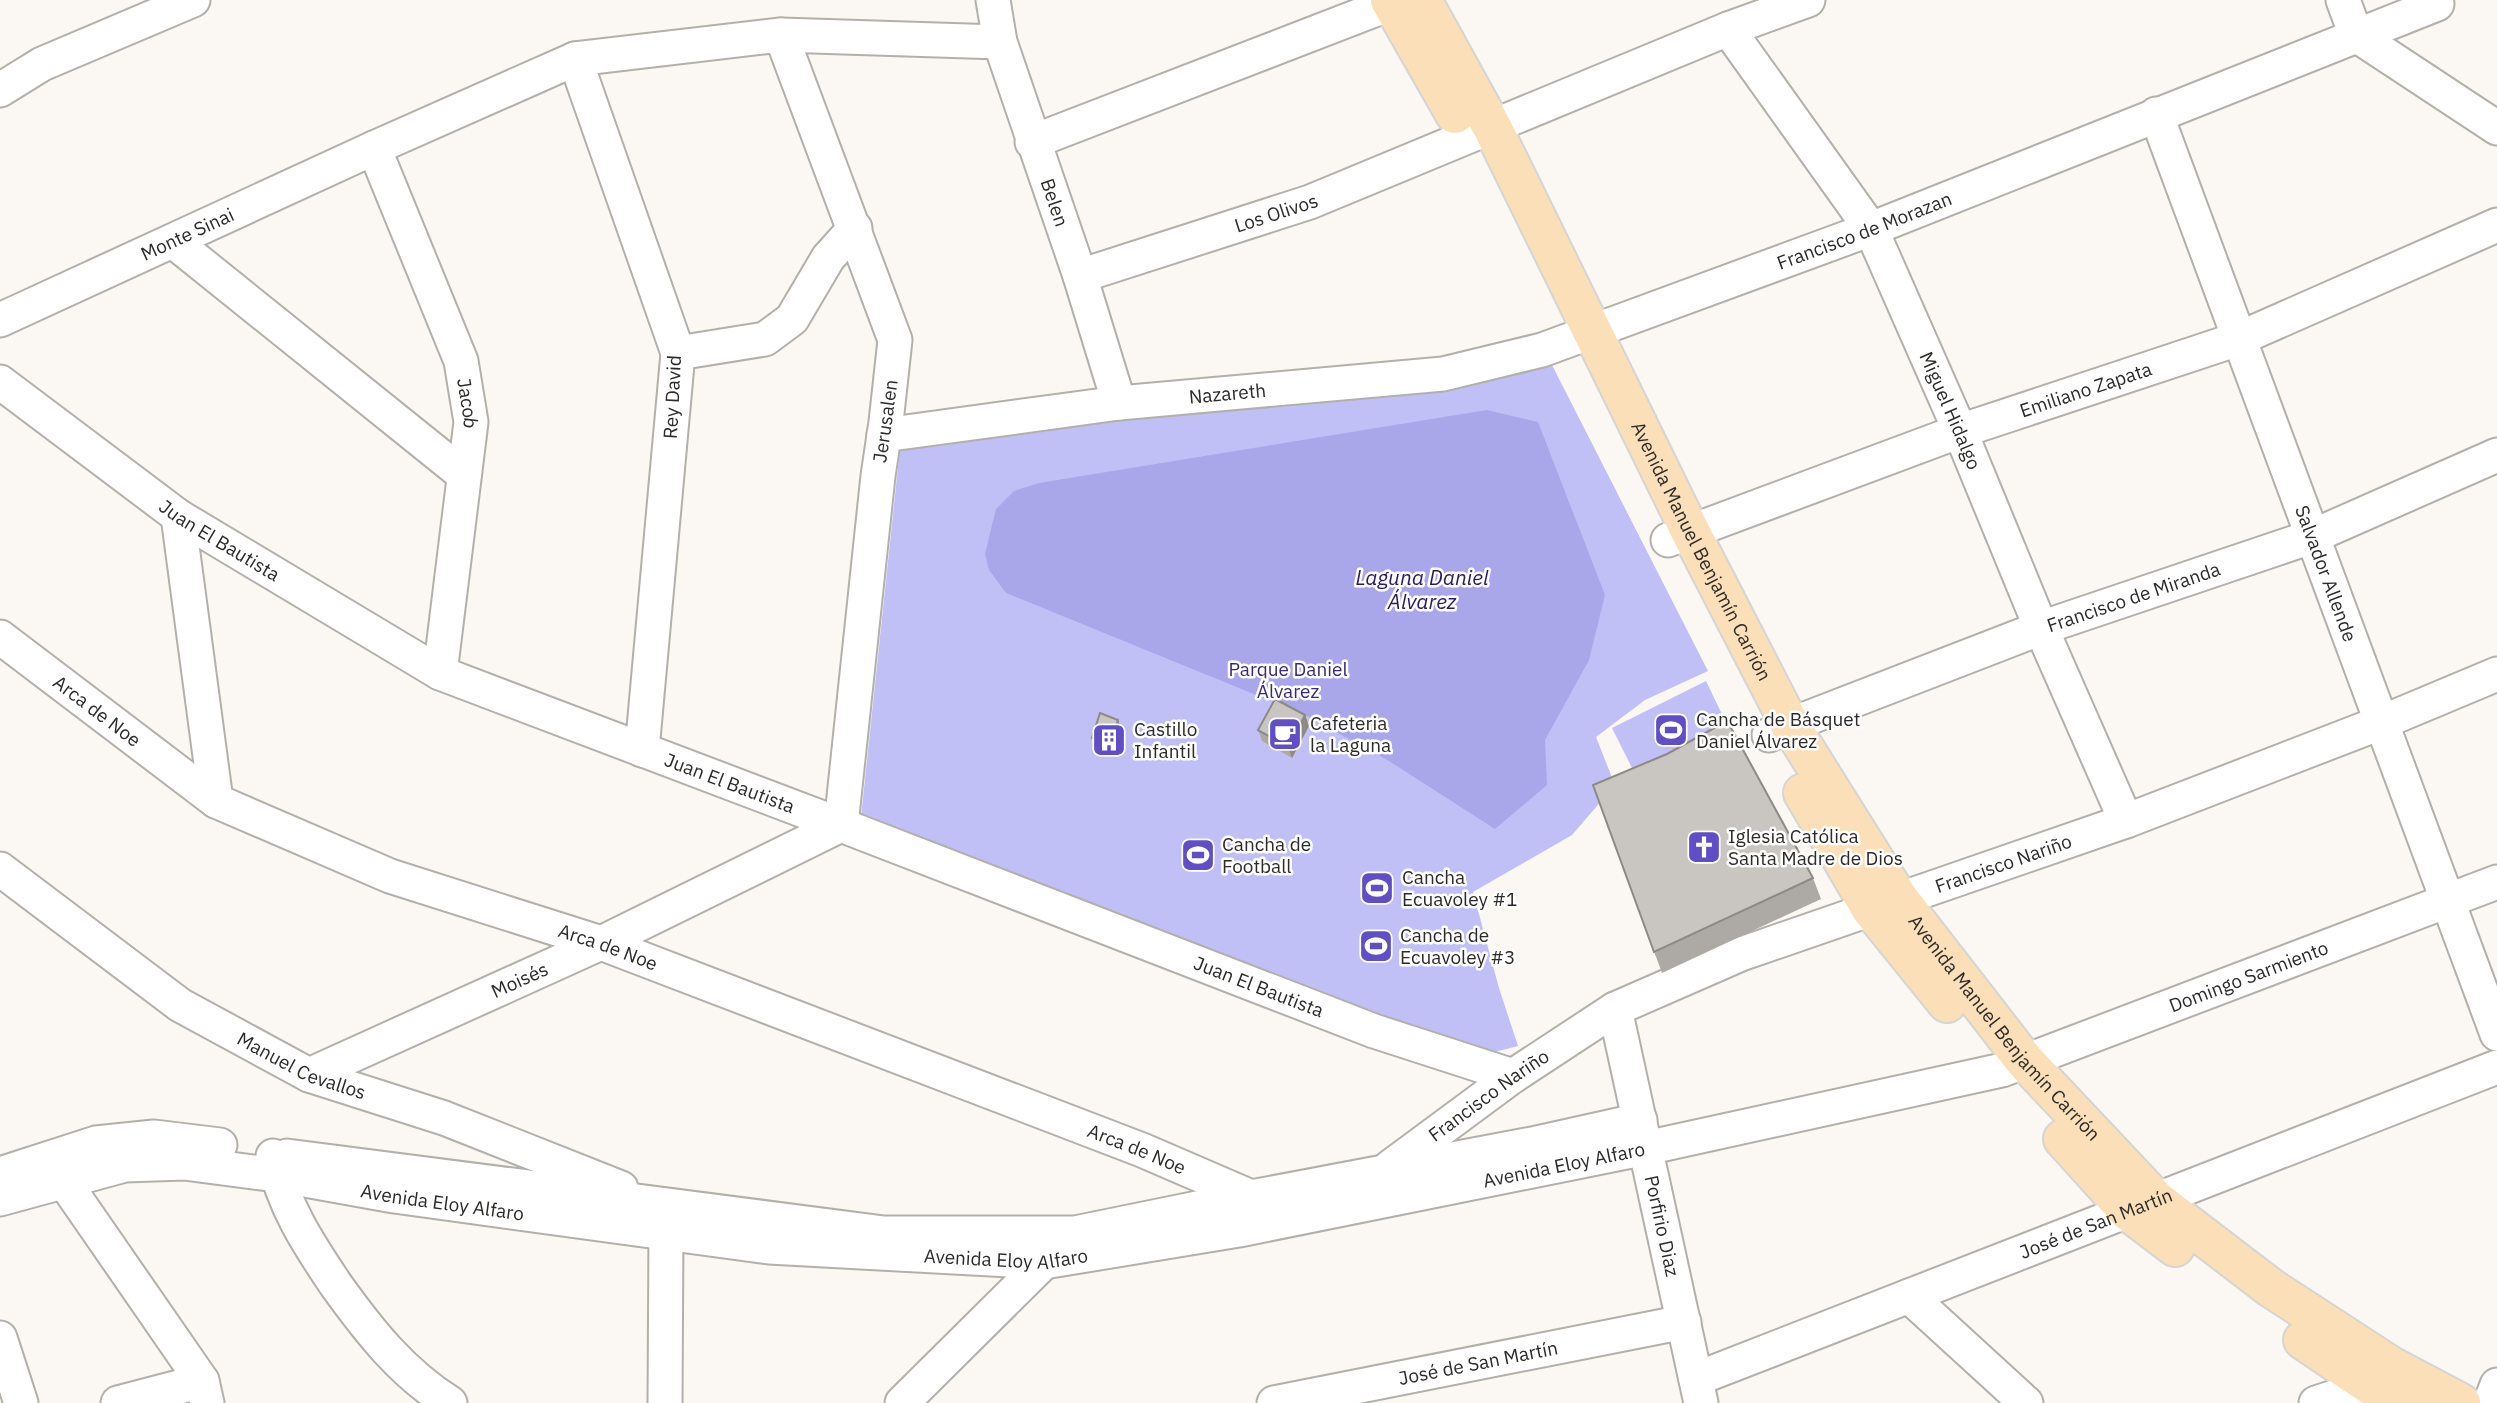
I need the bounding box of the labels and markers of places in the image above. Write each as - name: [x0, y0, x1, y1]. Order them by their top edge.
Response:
- place label: Cancha de Básquet Daniel Álvarez: [1696, 707, 1860, 753]
- place label: Cafeteria la Laguna: [1310, 711, 1391, 757]
- sports icon: Cancha de Básquet Daniel Álvarez: [1652, 711, 1690, 749]
- cafe icon: Cafeteria la Laguna: [1266, 715, 1304, 753]
- place label: Castillo Infantil: [1134, 717, 1197, 763]
- building icon: Castillo Infantil: [1090, 721, 1128, 759]
- place label: Iglesia Católica Santa Madre de Dios: [1728, 824, 1903, 870]
- church icon: Iglesia Católica Santa Madre de Dios: [1685, 828, 1723, 866]
- place label: Cancha de Football: [1222, 832, 1311, 878]
- sports icon: Cancha de Football: [1179, 836, 1217, 874]
- place label: Cancha Ecuavoley #1: [1402, 865, 1517, 911]
- sports icon: Cancha Ecuavoley #1: [1358, 869, 1396, 907]
- place label: Cancha de Ecuavoley #3: [1400, 923, 1515, 969]
- sports icon: Cancha de Ecuavoley #3: [1357, 927, 1395, 965]

